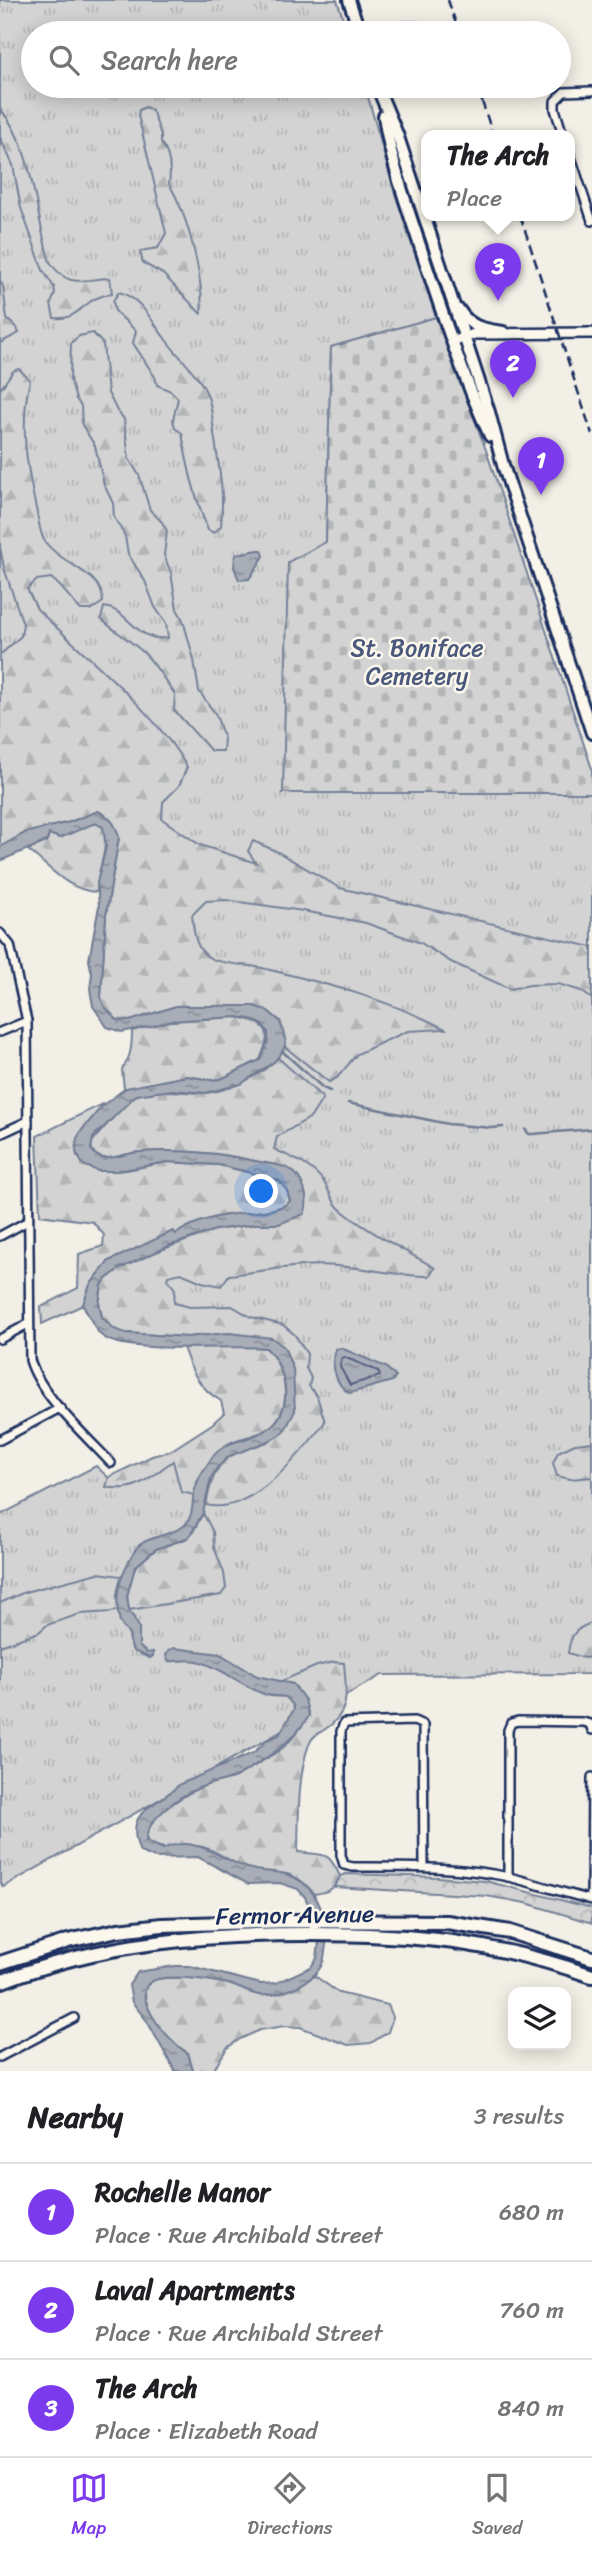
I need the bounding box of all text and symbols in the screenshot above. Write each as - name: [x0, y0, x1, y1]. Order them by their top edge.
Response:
- search box: [21, 21, 571, 98]
- text: Search here: [101, 37, 238, 83]
- icon: search: [45, 41, 83, 79]
- popup: [421, 130, 575, 221]
- text: The Arch: [447, 132, 549, 178]
- text: Place: [447, 178, 502, 219]
- pin: 3: [475, 243, 521, 301]
- pin: 2: [490, 340, 536, 398]
- pin: 1: [518, 437, 564, 495]
- park label: St. Boniface Cemetery: [351, 627, 483, 697]
- your location: [244, 1174, 278, 1208]
- street label: Fermor Avenue: [215, 1893, 375, 1937]
- map controls: [508, 1987, 571, 2050]
- button: layers: [508, 1987, 571, 2050]
- text: Nearby: [28, 2090, 123, 2144]
- text: 3 results: [474, 2096, 564, 2137]
- text: Rochelle Manor: [95, 2169, 270, 2215]
- text: 1: [46, 2192, 56, 2233]
- text: 680 m: [499, 2192, 564, 2233]
- text: Place · Rue Archibald Street: [95, 2215, 383, 2256]
- text: Laval Apartments: [95, 2267, 295, 2313]
- text: 2: [44, 2290, 58, 2331]
- text: 760 m: [500, 2290, 564, 2331]
- text: Place · Rue Archibald Street: [95, 2313, 383, 2354]
- text: The Arch: [95, 2365, 198, 2411]
- text: 3: [45, 2388, 57, 2429]
- text: 840 m: [498, 2388, 564, 2429]
- text: Place · Elizabeth Road: [95, 2411, 317, 2452]
- tab: Map: [70, 2469, 108, 2544]
- tab: Directions: [247, 2469, 333, 2544]
- tab: Saved: [472, 2469, 522, 2544]

